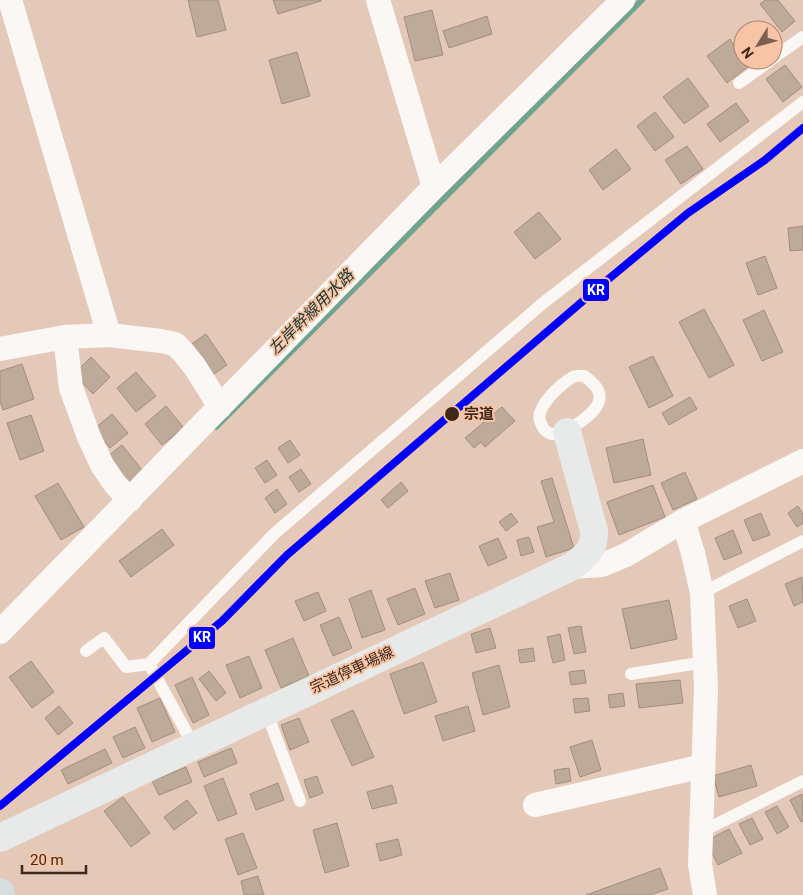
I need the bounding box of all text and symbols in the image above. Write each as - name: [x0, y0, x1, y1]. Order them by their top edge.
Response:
- north arrow: [733, 20, 783, 70]
- text: N: [738, 44, 757, 62]
- water label: 左岸幹線用水路: [265, 264, 359, 358]
- line badge: KR: [582, 278, 610, 302]
- text: KR: [587, 282, 605, 298]
- marker: 宗道: [443, 405, 461, 423]
- place label: 宗道: [464, 405, 494, 423]
- line badge: KR: [188, 626, 216, 650]
- text: KR: [193, 629, 211, 645]
- street label: 宗道停車場線: [307, 643, 397, 697]
- scale bar: [22, 842, 86, 874]
- text: 20 m: [30, 851, 64, 869]

